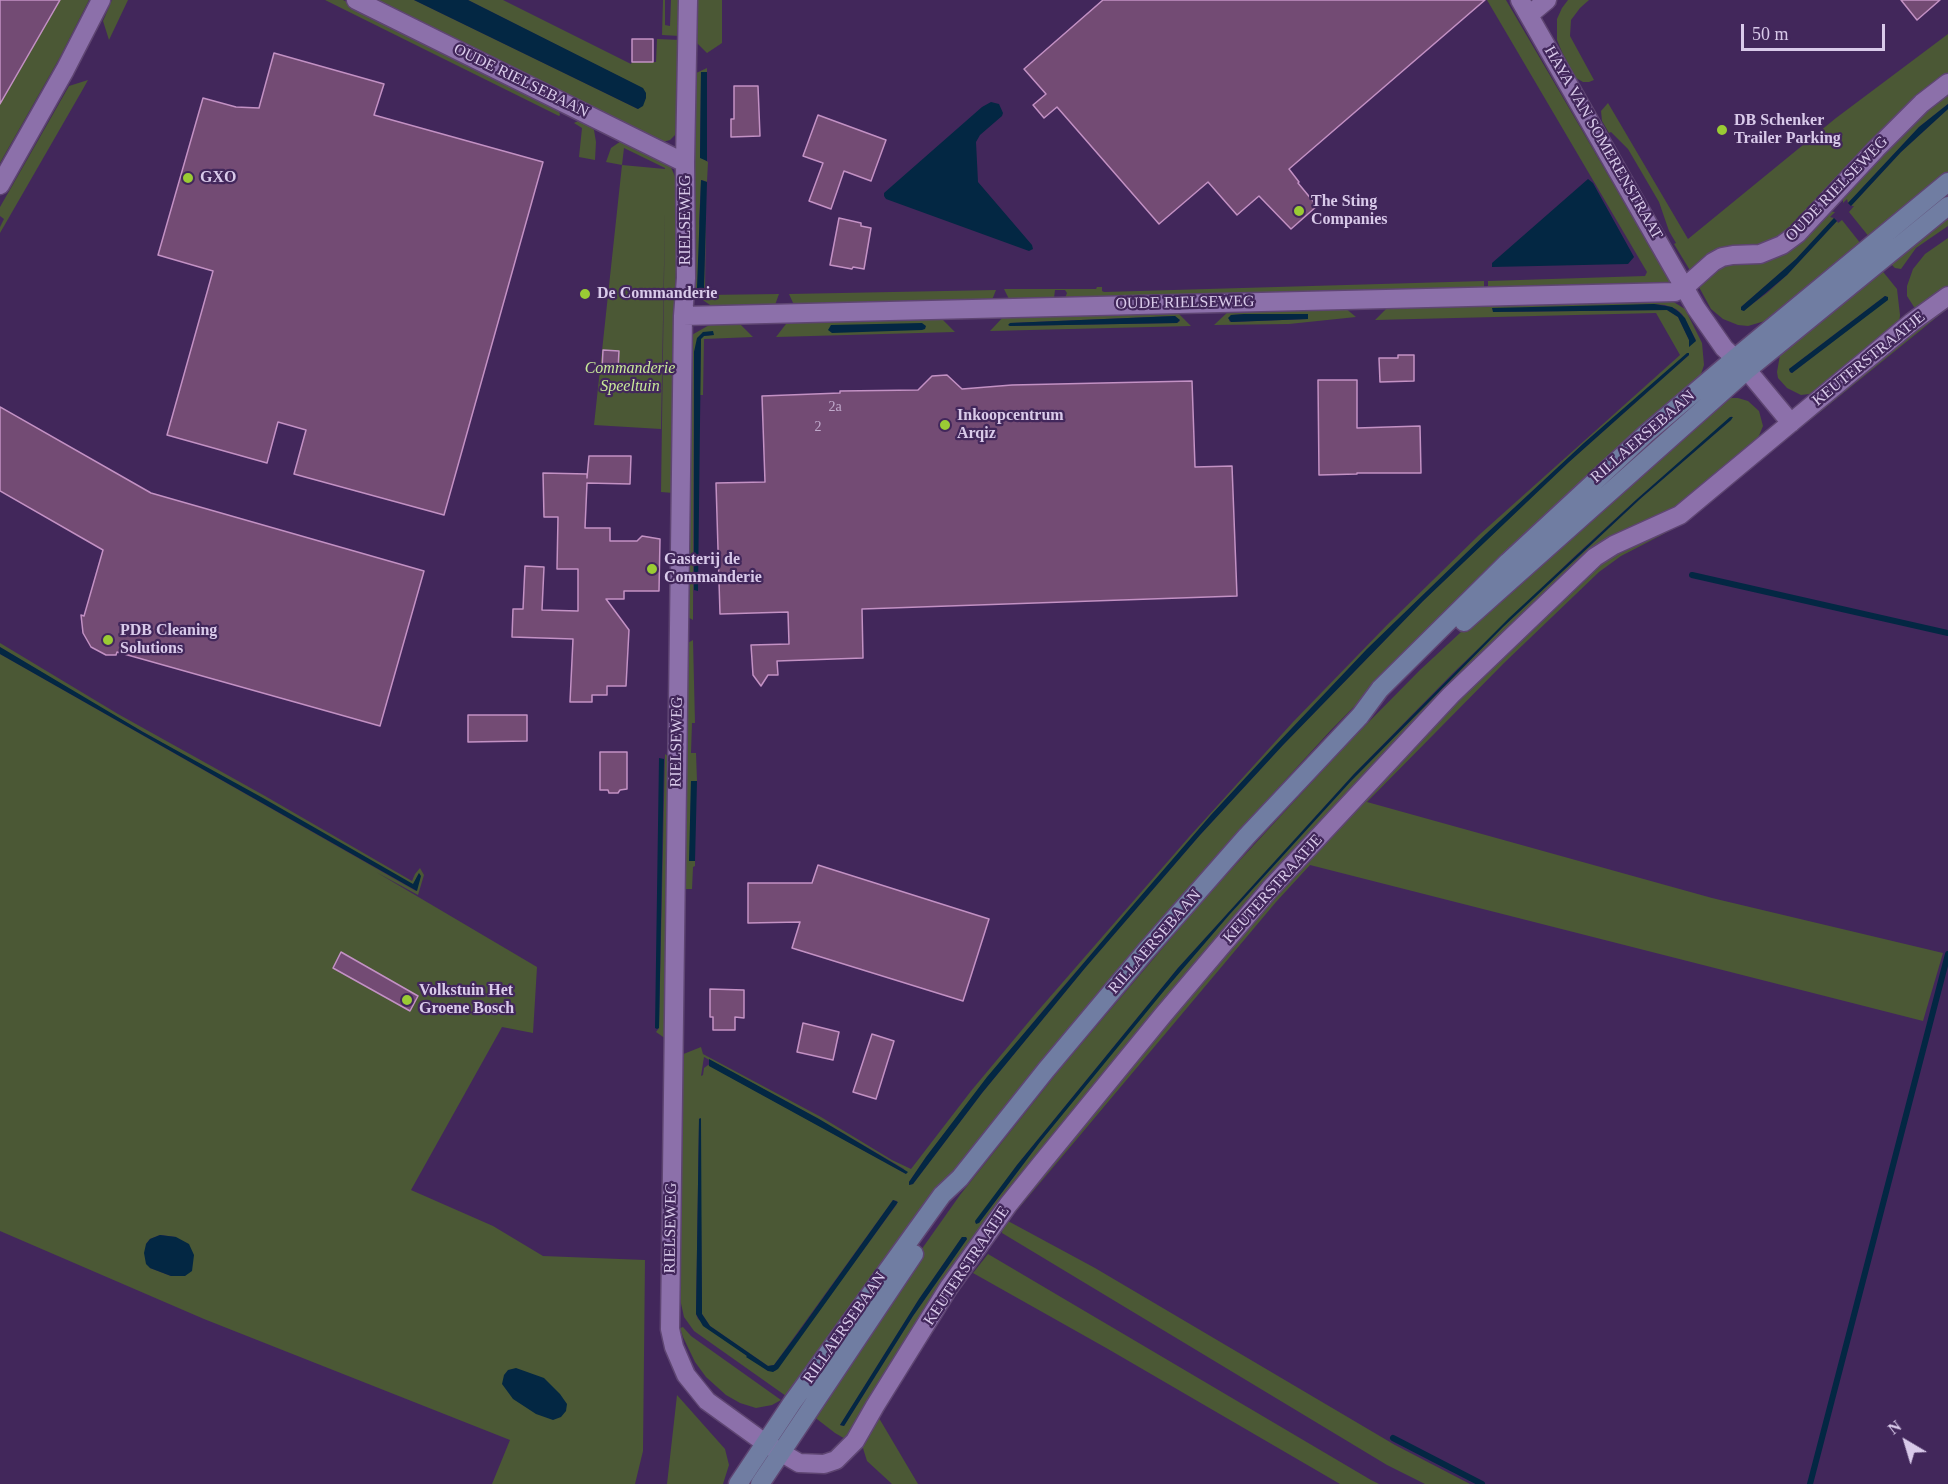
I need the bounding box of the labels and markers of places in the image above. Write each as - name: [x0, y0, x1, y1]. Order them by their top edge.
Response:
- place label: DB Schenker Trailer Parking: [1734, 111, 1841, 149]
- marker: DB Schenker Trailer Parking: [1715, 123, 1729, 137]
- place label: GXO: [200, 168, 236, 188]
- marker: GXO: [181, 171, 195, 185]
- place label: The Sting Companies: [1311, 192, 1387, 230]
- marker: The Sting Companies: [1292, 204, 1306, 218]
- place label: De Commanderie: [597, 284, 717, 304]
- marker: De Commanderie: [578, 287, 592, 301]
- place label: Inkoopcentrum Arqiz: [957, 406, 1064, 444]
- marker: Inkoopcentrum Arqiz: [938, 418, 952, 432]
- place label: Gasterij de Commanderie: [664, 550, 762, 588]
- marker: Gasterij de Commanderie: [645, 562, 659, 576]
- place label: PDB Cleaning Solutions: [120, 621, 217, 659]
- marker: PDB Cleaning Solutions: [101, 633, 115, 647]
- place label: Volkstuin Het Groene Bosch: [419, 981, 514, 1019]
- marker: Volkstuin Het Groene Bosch: [400, 993, 414, 1007]

